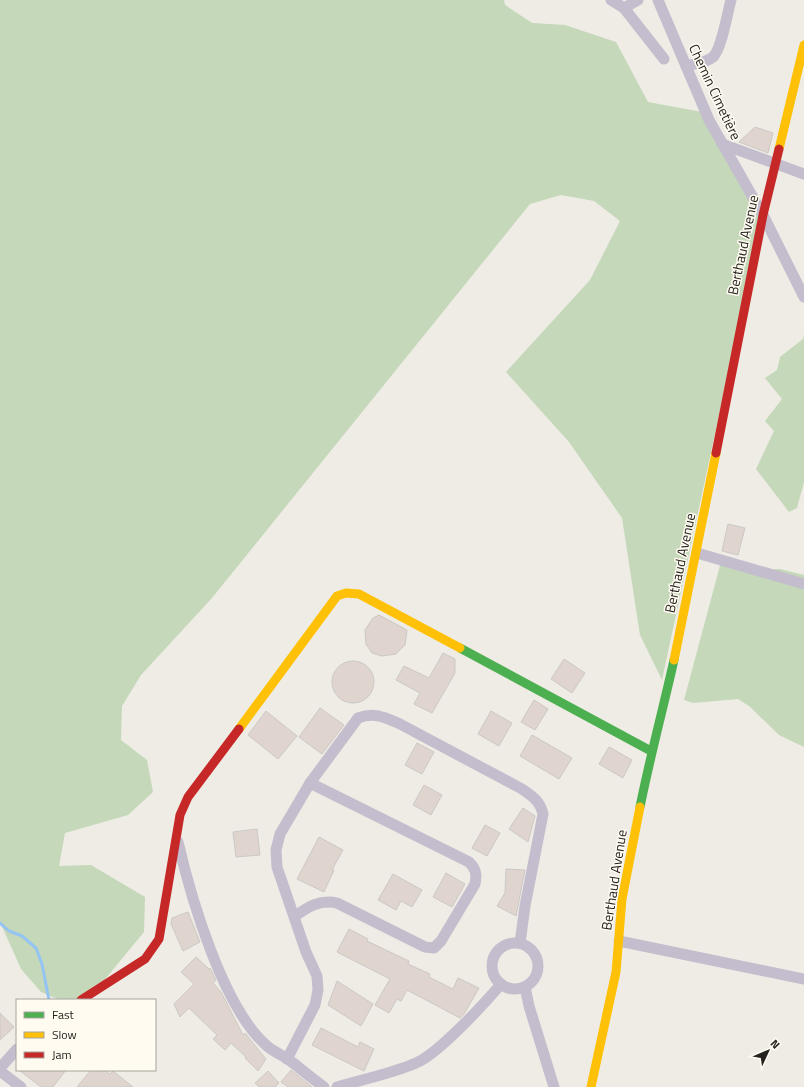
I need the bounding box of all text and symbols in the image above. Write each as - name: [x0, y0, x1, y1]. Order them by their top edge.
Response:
- street label: Chemin Cimetière: [684, 40, 747, 143]
- street label: Berthaud Avenue: [722, 193, 763, 297]
- street label: Berthaud Avenue: [659, 511, 700, 615]
- street label: Berthaud Avenue: [595, 828, 632, 932]
- legend: [16, 999, 156, 1071]
- text: Fast: [52, 1005, 75, 1024]
- text: Slow: [52, 1025, 77, 1044]
- north arrow: [748, 1031, 788, 1071]
- text: N: [767, 1036, 784, 1052]
- text: Jam: [52, 1045, 72, 1064]

